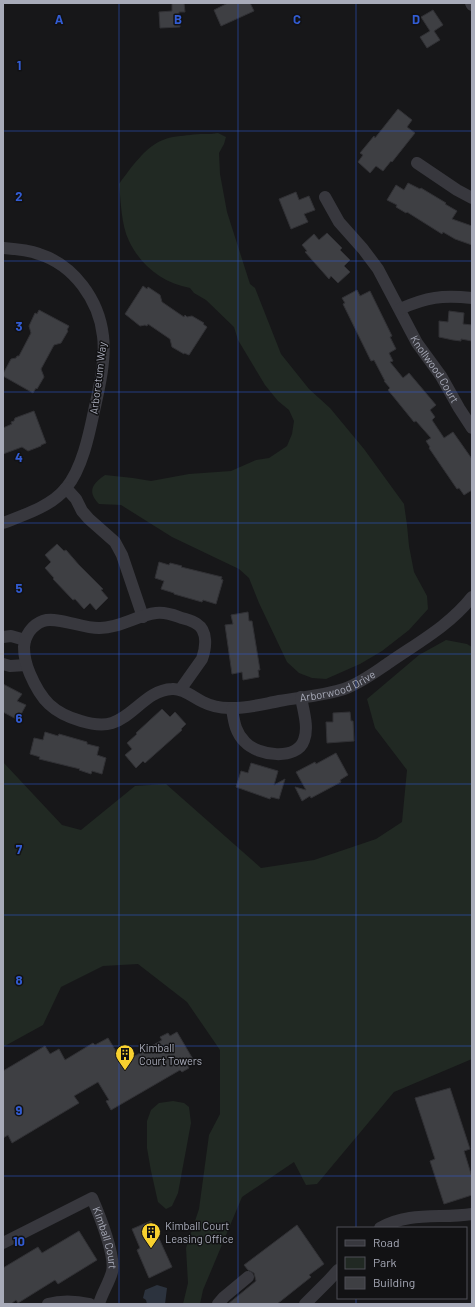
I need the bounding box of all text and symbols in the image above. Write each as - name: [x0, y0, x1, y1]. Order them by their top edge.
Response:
- text: A: [55, 11, 64, 27]
- text: B: [174, 11, 182, 27]
- text: C: [293, 11, 301, 27]
- text: D: [412, 11, 420, 27]
- text: 1: [17, 57, 21, 73]
- text: 2: [15, 188, 23, 204]
- text: 3: [15, 318, 23, 334]
- street label: Knollwood Court: [408, 333, 462, 405]
- street label: Arboretum Way: [87, 341, 108, 415]
- text: 4: [15, 449, 23, 465]
- text: 5: [15, 580, 23, 596]
- street label: Arborwood Drive: [299, 667, 378, 704]
- text: 6: [16, 710, 23, 726]
- text: 7: [16, 841, 23, 857]
- text: 8: [15, 972, 23, 988]
- place label: Kimball Court Towers: [139, 1041, 202, 1067]
- building icon: Kimball Court Towers: [114, 1043, 136, 1071]
- text: 9: [16, 1102, 23, 1118]
- street label: Kimball Court: [90, 1205, 120, 1269]
- place label: Kimball Court Leasing Office: [165, 1219, 234, 1245]
- building icon: Kimball Court Leasing Office: [140, 1221, 162, 1249]
- legend: [337, 1227, 467, 1299]
- text: 10: [13, 1233, 25, 1249]
- text: Road: [373, 1235, 400, 1249]
- text: Park: [373, 1255, 397, 1269]
- text: Building: [373, 1275, 415, 1289]

